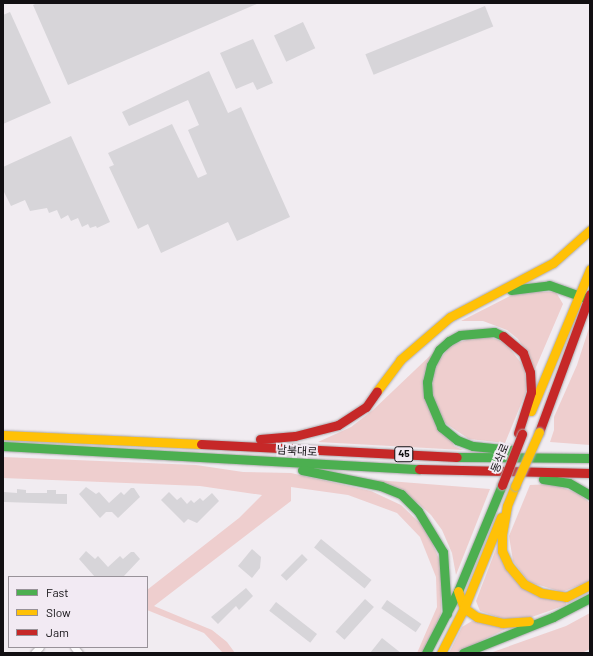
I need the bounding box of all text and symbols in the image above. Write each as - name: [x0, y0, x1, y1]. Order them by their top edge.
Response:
- street label: 동삭로: [488, 441, 512, 475]
- street label: 남북대로: [276, 443, 318, 459]
- road number: 45: [394, 446, 414, 462]
- legend: [8, 576, 148, 648]
- text: Fast: [46, 585, 69, 599]
- text: Slow: [46, 605, 71, 619]
- text: Jam: [46, 625, 69, 639]

